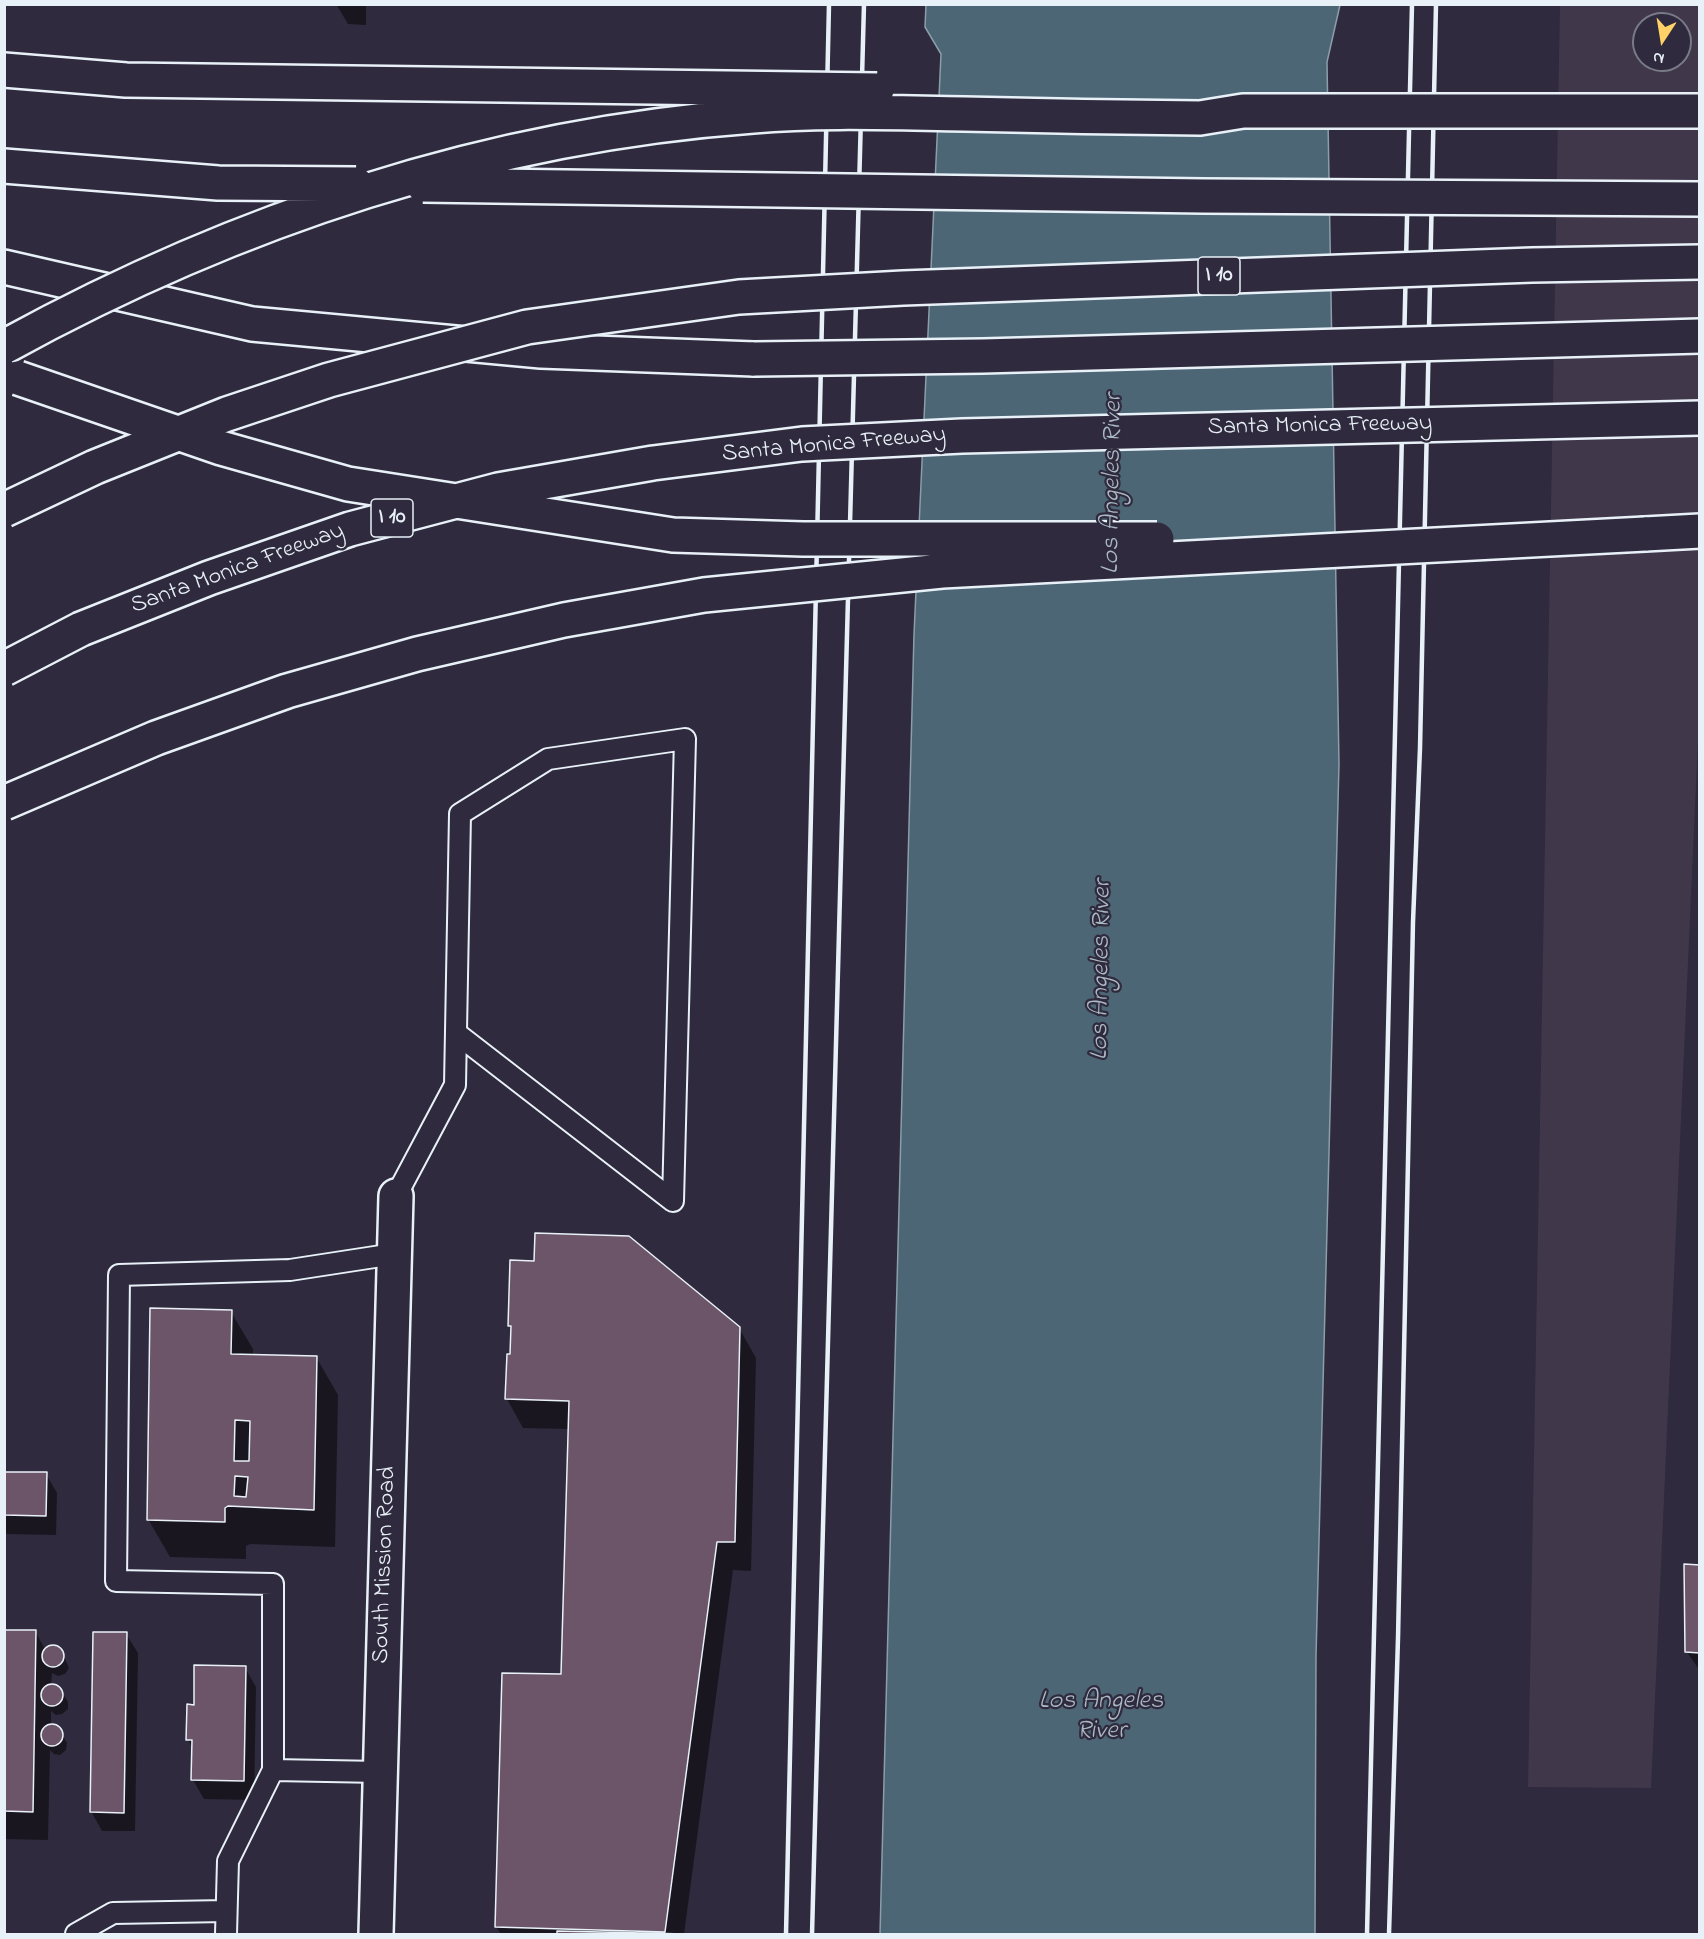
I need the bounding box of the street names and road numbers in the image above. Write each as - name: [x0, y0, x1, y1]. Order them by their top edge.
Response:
- road number: I 10: [1198, 257, 1240, 295]
- street label: Santa Monica Freeway: [1207, 411, 1433, 443]
- street label: Santa Monica Freeway: [721, 422, 947, 470]
- road number: I 10: [371, 499, 413, 537]
- street label: Santa Monica Freeway: [128, 518, 348, 622]
- street label: South Mission Road: [368, 1466, 404, 1664]

